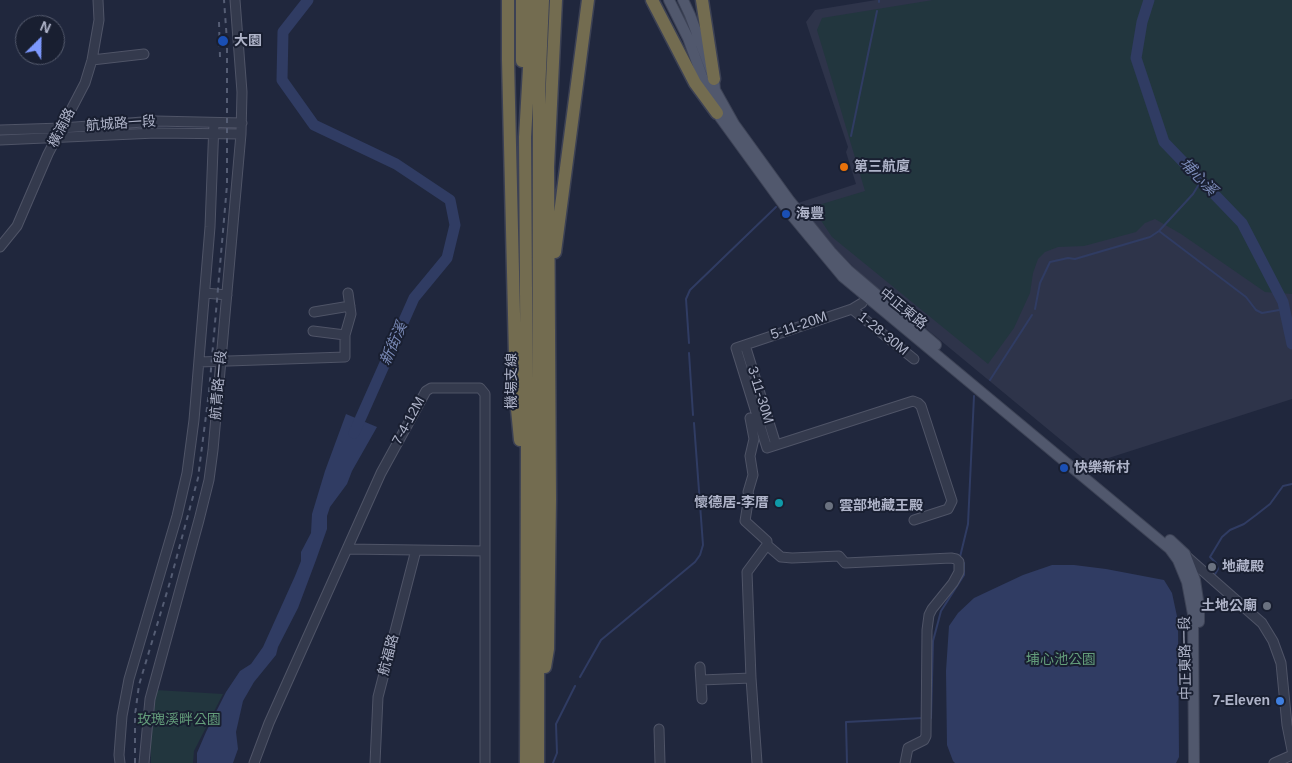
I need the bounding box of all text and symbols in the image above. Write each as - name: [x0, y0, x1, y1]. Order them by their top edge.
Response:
- north arrow: [15, 15, 65, 65]
- text: N: [38, 18, 53, 36]
- place label: 大園: [234, 33, 262, 49]
- marker: 大園: [216, 34, 230, 48]
- street label: 橫湳路: [45, 105, 79, 151]
- street label: 航城路一段: [85, 113, 157, 135]
- water label: 埔心溪: [1176, 155, 1220, 199]
- place label: 第三航廈: [854, 159, 910, 175]
- marker: 第三航廈: [838, 161, 850, 173]
- place label: 海豐: [796, 206, 824, 222]
- marker: 海豐: [780, 208, 792, 220]
- street label: 中正東路: [876, 285, 930, 333]
- street label: 5-11-20M: [768, 308, 830, 344]
- street label: 1-28-30M: [854, 309, 912, 359]
- water label: 新街溪: [377, 320, 411, 368]
- street label: 航青路一段: [208, 349, 230, 421]
- street label: 機場支線: [504, 353, 520, 409]
- street label: 3-11-30M: [743, 364, 777, 426]
- street label: 7-4-12M: [389, 394, 429, 448]
- place label: 快樂新村: [1074, 460, 1130, 476]
- marker: 快樂新村: [1058, 462, 1070, 474]
- place label: 懷德居-李厝: [694, 495, 769, 511]
- marker: 懷德居-李厝: [773, 497, 785, 509]
- place label: 雲部地藏王殿: [839, 498, 923, 514]
- marker: 雲部地藏王殿: [823, 500, 835, 512]
- place label: 地藏殿: [1222, 559, 1264, 575]
- marker: 地藏殿: [1206, 561, 1218, 573]
- place label: 土地公廟: [1201, 598, 1257, 614]
- marker: 土地公廟: [1261, 600, 1273, 612]
- street label: 中正東路一段: [1177, 616, 1195, 700]
- street label: 航福路: [375, 633, 403, 677]
- park label: 埔心池公園: [1026, 652, 1096, 668]
- place label: 7-Eleven: [1212, 693, 1270, 709]
- marker: 7-Eleven: [1274, 695, 1286, 707]
- park label: 玫瑰溪畔公園: [137, 712, 221, 728]

